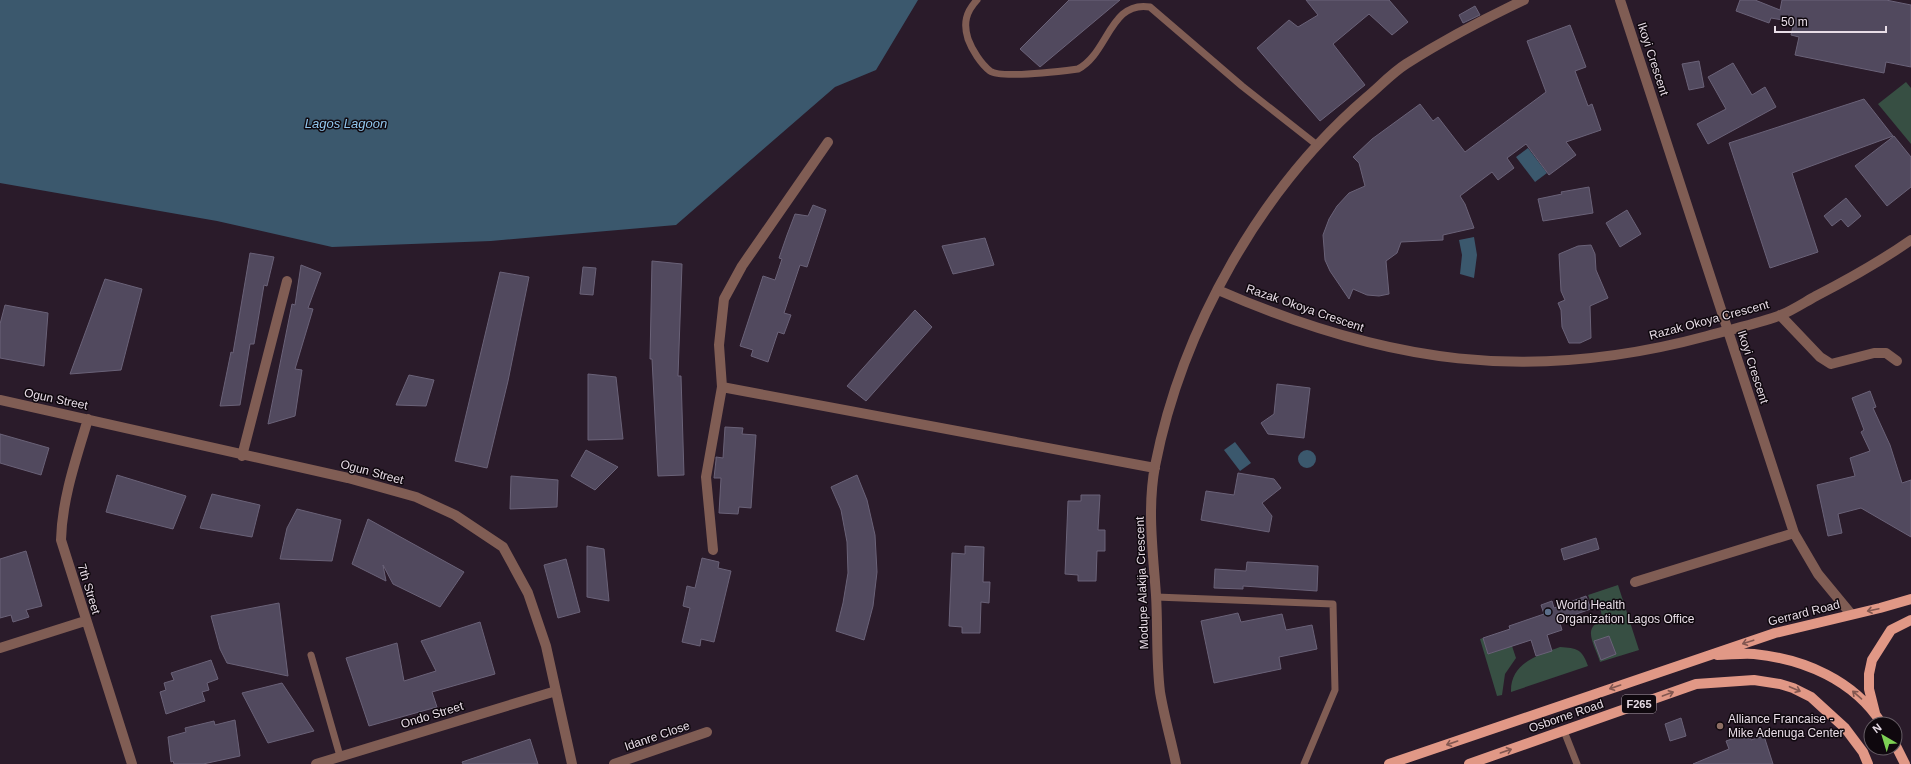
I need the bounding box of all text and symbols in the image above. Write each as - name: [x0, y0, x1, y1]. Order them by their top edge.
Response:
- scale bar: [1775, 8, 1886, 34]
- text: 50 m: [1781, 15, 1808, 29]
- street label: Ikoyi Crescent: [1635, 21, 1672, 98]
- water label: Lagos Lagoon: [305, 116, 387, 131]
- street label: Razak Okoya Crescent: [1244, 281, 1366, 335]
- street label: Razak Okoya Crescent: [1648, 297, 1771, 343]
- street label: Ikoyi Crescent: [1735, 329, 1772, 406]
- street label: Ogun Street: [23, 385, 90, 413]
- street label: Ogun Street: [339, 457, 406, 487]
- street label: Modupe Alakija Crescent: [1133, 516, 1151, 650]
- street label: 7th Street: [75, 562, 103, 617]
- street label: Gerrard Road: [1767, 597, 1841, 629]
- place label: World Health Organization Lagos Office: [1556, 598, 1695, 626]
- one-way arrow: [1867, 606, 1880, 614]
- marker: World Health Organization Lagos Office: [1543, 607, 1553, 617]
- one-way arrow: [1742, 638, 1754, 646]
- one-way arrow: [1608, 684, 1621, 691]
- one-way arrow: [1789, 686, 1801, 693]
- one-way arrow: [1662, 689, 1674, 697]
- one-way arrow: [1851, 690, 1862, 699]
- road number: F265: [1622, 695, 1656, 713]
- street label: Osborne Road: [1527, 697, 1605, 735]
- street label: Ondo Street: [399, 699, 466, 731]
- place label: Alliance Francaise - Mike Adenuga Center: [1728, 712, 1843, 740]
- north arrow: [1863, 716, 1903, 756]
- street label: Idanre Close: [623, 718, 692, 754]
- marker: Alliance Francaise - Mike Adenuga Center: [1715, 721, 1725, 731]
- text: N: [1870, 721, 1884, 735]
- one-way arrow: [1446, 739, 1458, 747]
- one-way arrow: [1500, 747, 1513, 754]

